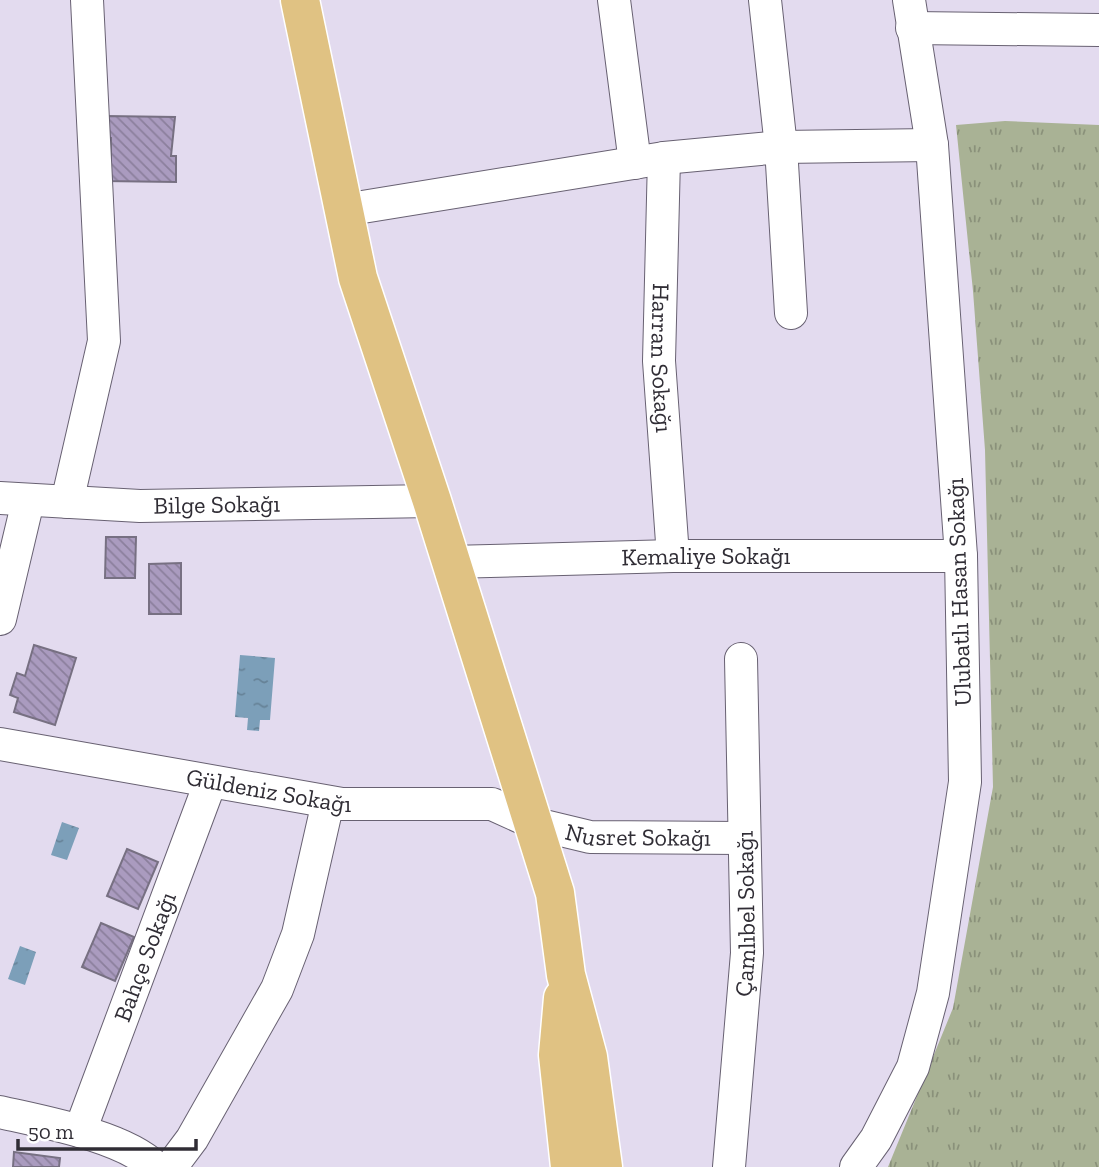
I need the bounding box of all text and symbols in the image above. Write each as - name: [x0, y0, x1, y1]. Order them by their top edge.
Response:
- street label: Harran Sokağı: [645, 283, 679, 434]
- street label: Ulubatlı Hasan Sokağı: [940, 477, 977, 707]
- street label: Bilge Sokağı: [153, 489, 281, 520]
- street label: Kemaliye Sokağı: [621, 541, 791, 571]
- street label: Güldeniz Sokağı: [184, 762, 352, 818]
- street label: Nusret Sokağı: [562, 817, 711, 852]
- street label: Çamlıbel Sokağı: [728, 830, 761, 998]
- street label: Bahçe Sokağı: [107, 887, 182, 1026]
- scale bar: [18, 1108, 196, 1152]
- text: 50 m: [28, 1119, 74, 1144]

